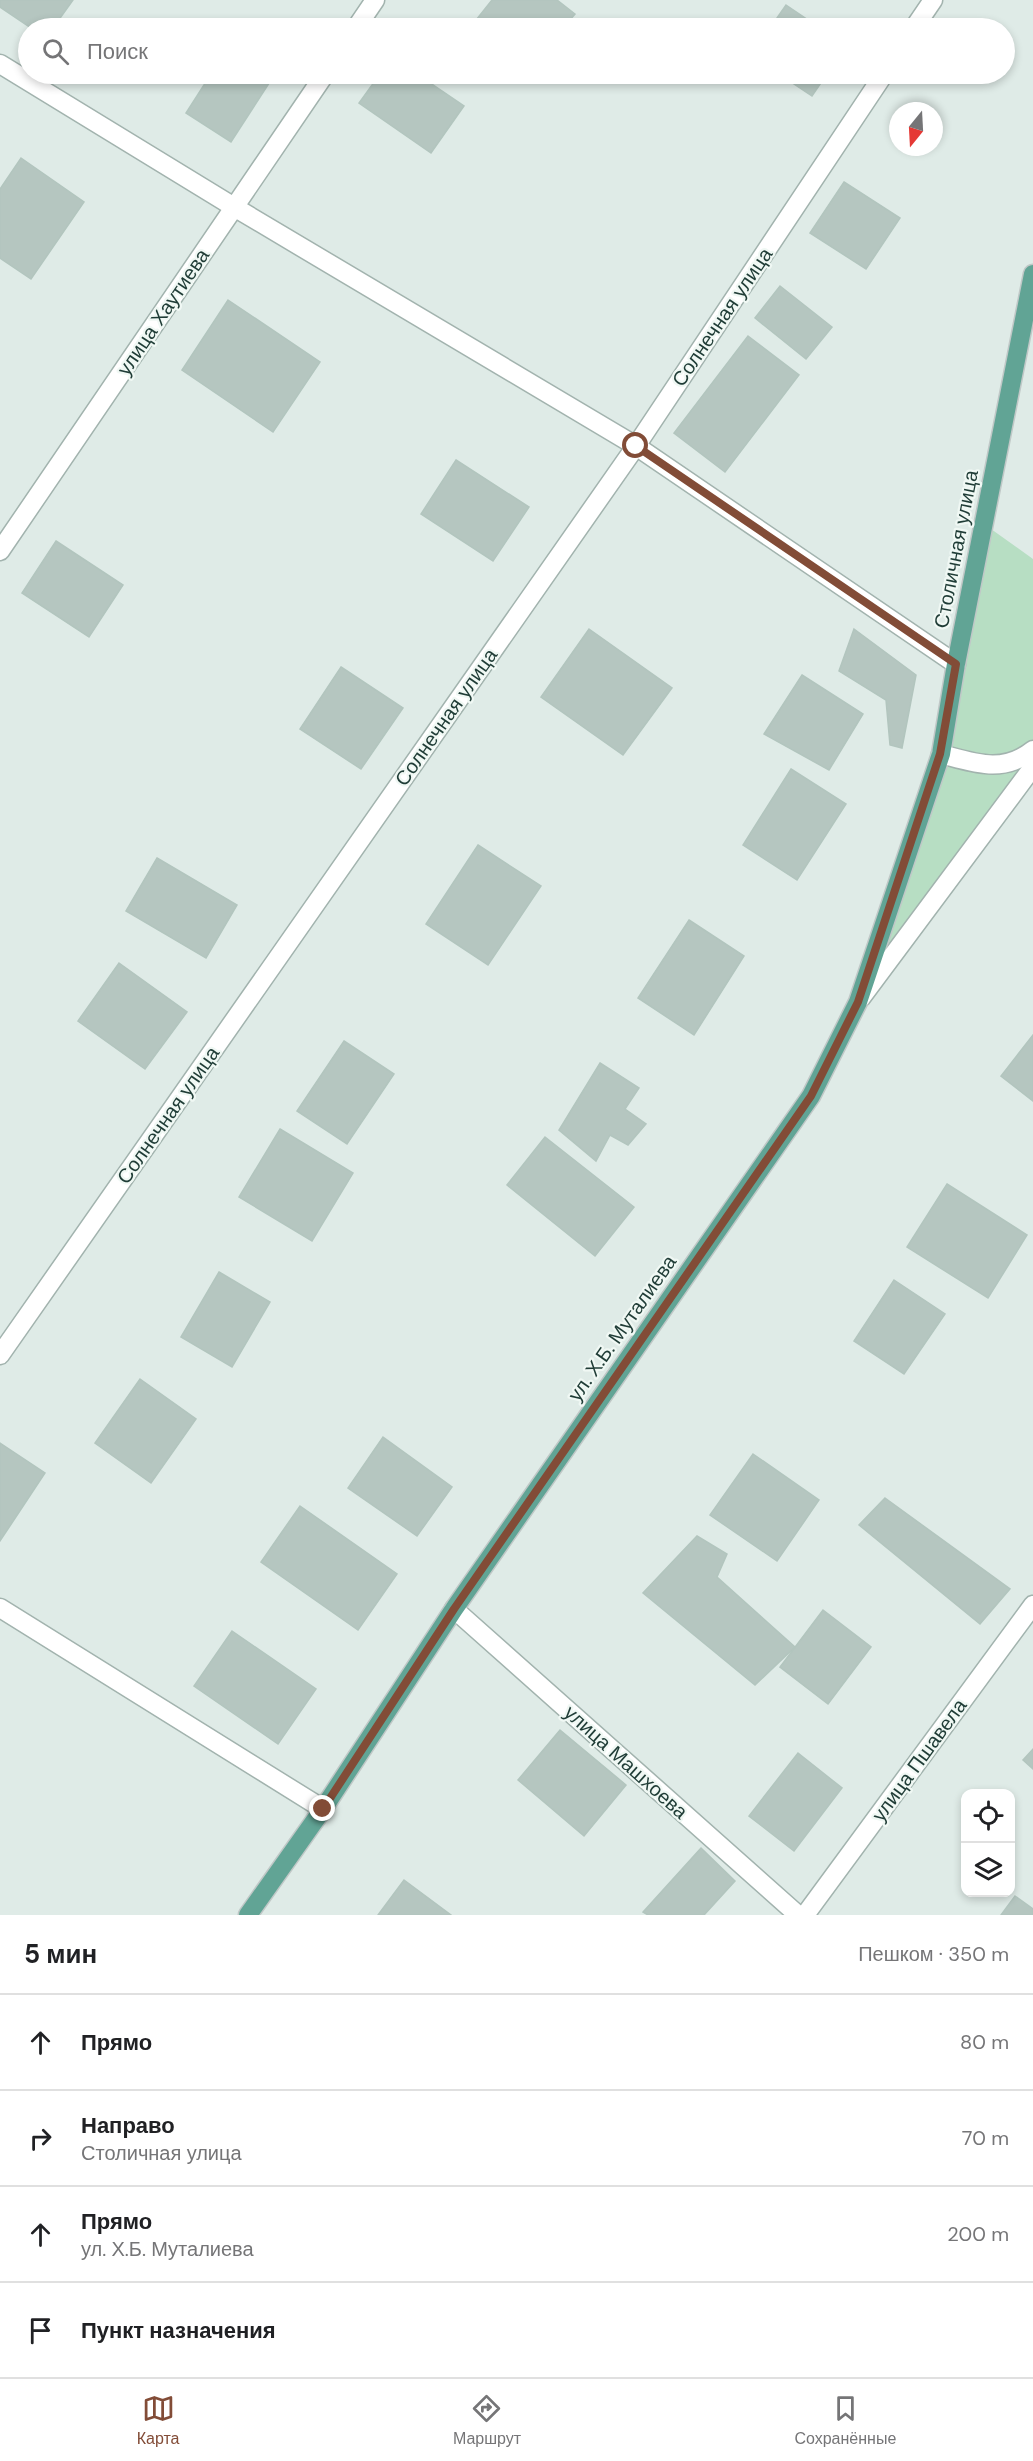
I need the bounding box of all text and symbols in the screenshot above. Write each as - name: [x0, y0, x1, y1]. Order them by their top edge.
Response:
- search box: [18, 18, 1015, 84]
- icon: search: [39, 35, 72, 68]
- text: Поиск: [87, 37, 148, 66]
- north arrow: [889, 102, 943, 156]
- street label: Солнечная улица: [666, 242, 779, 391]
- street label: улица Хаутиева: [111, 243, 216, 380]
- route start: [622, 432, 648, 458]
- street label: Столичная улица: [928, 467, 984, 630]
- street label: Солнечная улица: [389, 642, 504, 791]
- street label: Солнечная улица: [111, 1040, 226, 1189]
- street label: ул. Х.Б. Муталиева: [562, 1249, 683, 1406]
- street label: улица Пшавела: [866, 1693, 973, 1826]
- street label: улица Машхоева: [559, 1700, 694, 1825]
- map controls: [961, 1789, 1015, 1897]
- button: locate: [961, 1789, 1015, 1843]
- route end: [309, 1795, 335, 1821]
- button: layers: [961, 1843, 1015, 1897]
- text: 5 мин: [24, 1937, 97, 1971]
- text: Пешком · 350 m: [858, 1941, 1009, 1967]
- icon: ahead: [24, 2026, 57, 2059]
- text: Прямо: [81, 2028, 152, 2057]
- text: 80 m: [960, 2029, 1009, 2055]
- text: Направо: [81, 2111, 175, 2140]
- icon: right: [24, 2122, 57, 2155]
- text: 70 m: [962, 2125, 1009, 2151]
- text: Столичная улица: [81, 2140, 242, 2166]
- text: Прямо: [81, 2207, 152, 2236]
- icon: ahead: [24, 2218, 57, 2251]
- text: 200 m: [947, 2221, 1009, 2247]
- text: ул. Х.Б. Муталиева: [81, 2236, 254, 2262]
- icon: arrive: [24, 2314, 57, 2347]
- text: Пункт назначения: [81, 2316, 276, 2345]
- tab: Карта: [137, 2392, 180, 2449]
- tab: Маршрут: [453, 2392, 521, 2449]
- tab: Сохранённые: [794, 2392, 896, 2449]

